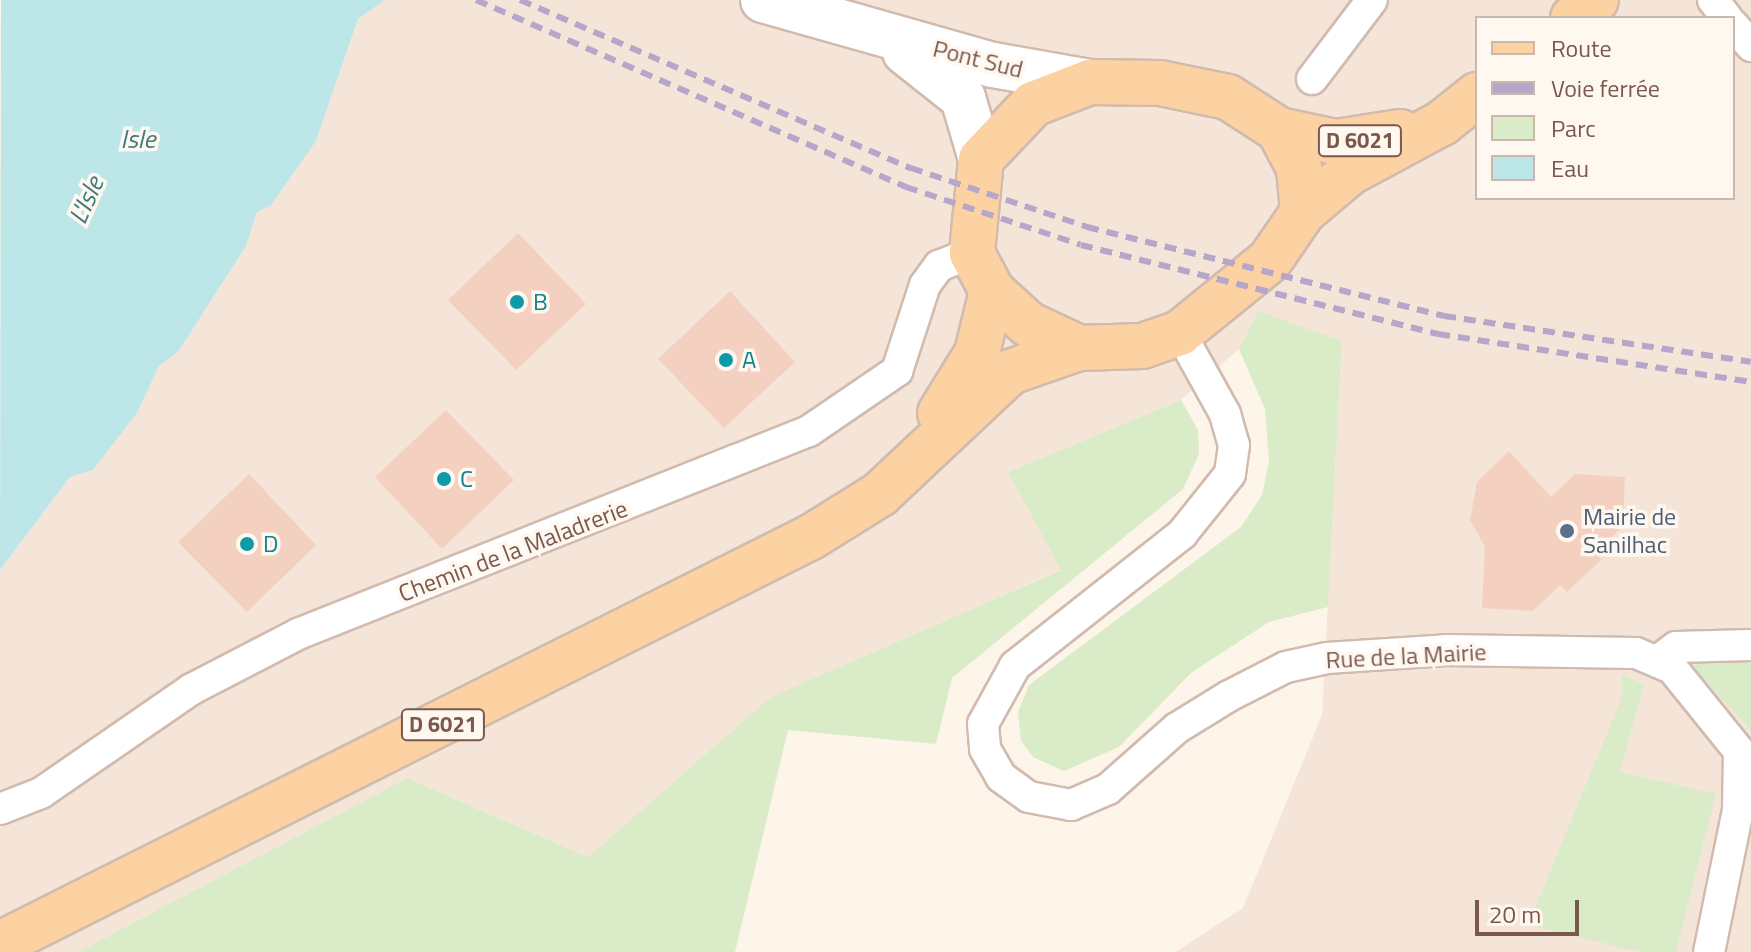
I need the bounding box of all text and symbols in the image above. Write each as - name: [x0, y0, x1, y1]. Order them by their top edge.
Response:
- legend: [1475, 16, 1735, 200]
- text: Route: [1551, 30, 1612, 66]
- street label: Pont Sud: [930, 34, 1026, 84]
- text: Voie ferrée: [1551, 70, 1660, 106]
- text: Parc: [1551, 110, 1596, 146]
- water label: Isle: [121, 123, 155, 155]
- road number: D 6021: [1316, 123, 1404, 159]
- text: Eau: [1551, 150, 1589, 186]
- water label: L'Isle: [62, 172, 110, 228]
- place label: B: [533, 288, 548, 316]
- marker: B: [508, 293, 526, 311]
- place label: A: [742, 346, 756, 374]
- marker: A: [717, 351, 735, 369]
- place label: C: [460, 465, 473, 493]
- marker: C: [435, 470, 453, 488]
- street label: Chemin de la Maladrerie: [394, 494, 632, 608]
- place label: Mairie de Sanilhac: [1583, 503, 1676, 559]
- marker: Mairie de Sanilhac: [1558, 522, 1576, 540]
- place label: D: [263, 530, 278, 558]
- marker: D: [238, 535, 256, 553]
- street label: Rue de la Mairie: [1325, 637, 1487, 675]
- road number: D 6021: [399, 707, 487, 743]
- scale bar: [1479, 884, 1583, 934]
- text: 20 m: [1489, 896, 1541, 932]

